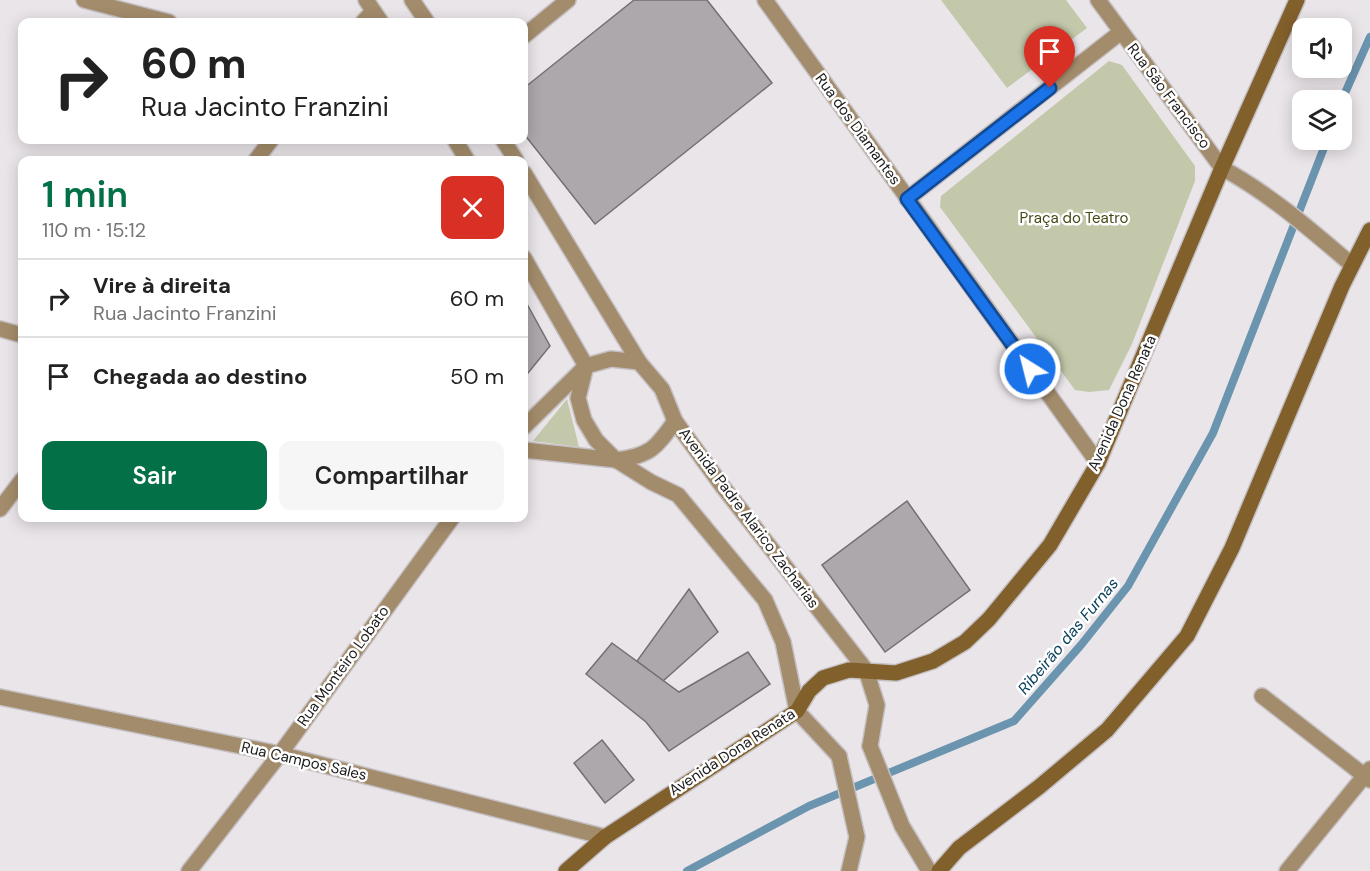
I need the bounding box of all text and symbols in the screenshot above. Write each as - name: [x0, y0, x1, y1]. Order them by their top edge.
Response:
- map controls: [1292, 18, 1352, 150]
- button: sound: [1292, 18, 1352, 78]
- pin: [1024, 26, 1075, 88]
- icon: arrive: [1033, 35, 1066, 68]
- text: 60 m: [141, 36, 247, 91]
- street label: Rua São Francisco: [1123, 39, 1215, 153]
- icon: right: [42, 42, 120, 120]
- street label: Rua dos Diamantes: [811, 69, 905, 189]
- text: Rua Jacinto Franzini: [141, 89, 389, 124]
- button: layers: [1292, 90, 1352, 150]
- text: 1 min: [42, 171, 128, 218]
- button: close: [441, 176, 504, 239]
- park label: Praça do Teatro: [1019, 208, 1129, 228]
- text: 110 m · 15:12: [42, 217, 146, 243]
- text: Vire à direita: [93, 271, 231, 300]
- icon: right: [42, 282, 75, 315]
- text: 60 m: [450, 284, 504, 313]
- text: Rua Jacinto Franzini: [93, 300, 277, 326]
- street label: Avenida Dona Renata: [1083, 332, 1161, 474]
- position arrow: [998, 337, 1062, 401]
- icon: arrive: [42, 360, 75, 393]
- text: Chegada ao destino: [93, 362, 307, 391]
- text: 50 m: [450, 362, 504, 391]
- street label: Avenida Padre Alarico Zacharias: [674, 424, 824, 612]
- button: Sair: [42, 441, 267, 510]
- button: Compartilhar: [279, 441, 504, 510]
- water label: Ribeirão das Furnas: [1013, 573, 1123, 699]
- street label: Rua Monteiro Lobato: [293, 602, 394, 730]
- street label: Avenida Dona Renata: [665, 704, 799, 800]
- street label: Rua Campos Sales: [239, 737, 369, 785]

